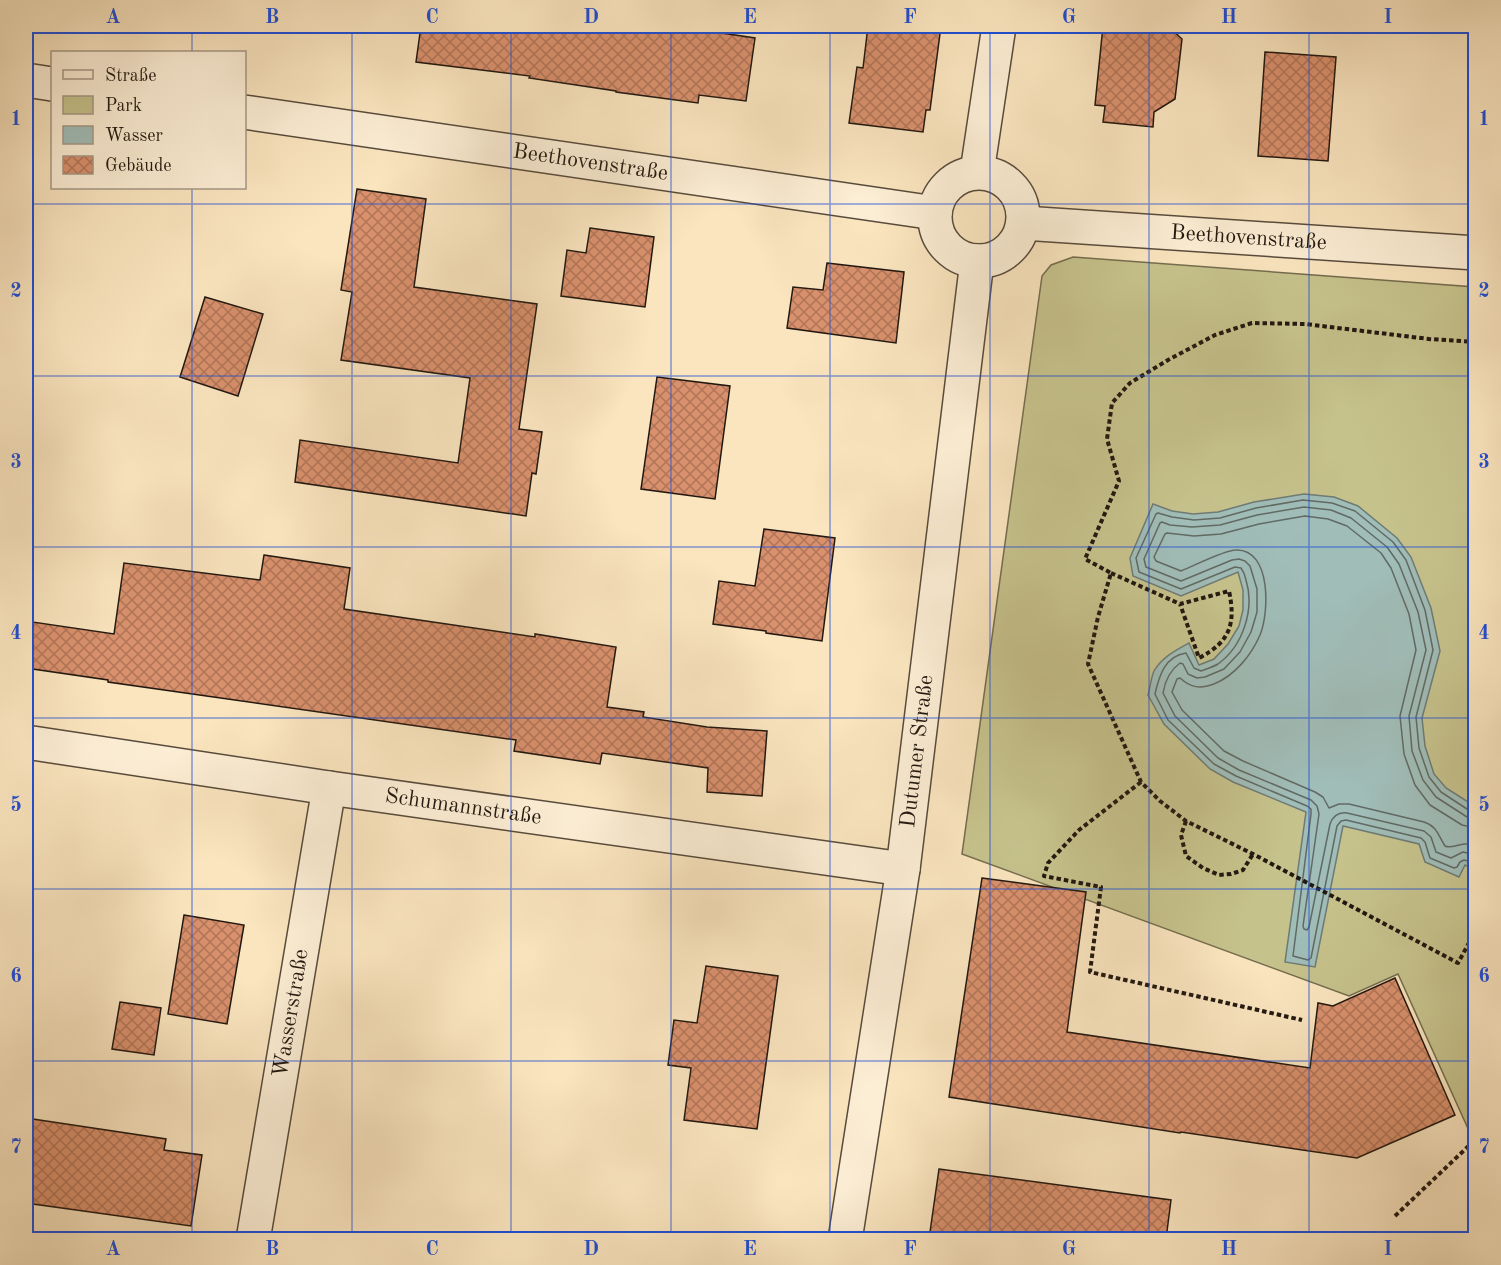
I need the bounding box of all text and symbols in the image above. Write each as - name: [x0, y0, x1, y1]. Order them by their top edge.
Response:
- text: A: [105, 8, 121, 28]
- text: B: [265, 8, 279, 28]
- text: C: [425, 8, 439, 28]
- text: D: [583, 8, 599, 28]
- text: E: [743, 8, 757, 28]
- text: F: [903, 8, 917, 28]
- text: G: [1062, 8, 1076, 28]
- text: H: [1221, 8, 1237, 28]
- text: I: [1384, 8, 1392, 28]
- legend: [51, 51, 246, 189]
- text: Straße: [105, 67, 156, 85]
- text: Park: [105, 97, 142, 115]
- text: 1: [10, 110, 22, 130]
- text: 1: [1478, 110, 1490, 130]
- text: Wasser: [105, 127, 164, 145]
- street label: Beethovenstraße: [511, 140, 669, 185]
- text: Gebäude: [105, 157, 172, 175]
- street label: Beethovenstraße: [1170, 222, 1327, 254]
- text: 2: [10, 282, 22, 302]
- text: 2: [1478, 282, 1490, 302]
- text: 3: [10, 453, 22, 473]
- text: 3: [1478, 453, 1490, 473]
- text: 4: [10, 624, 22, 644]
- text: 4: [1478, 624, 1490, 644]
- street label: Dutumer Straße: [897, 674, 938, 829]
- street label: Schumannstraße: [383, 785, 543, 829]
- text: 5: [10, 795, 22, 816]
- text: 5: [1478, 795, 1490, 816]
- street label: Wasserstraße: [270, 947, 313, 1079]
- text: 6: [10, 967, 22, 987]
- text: 6: [1478, 967, 1490, 987]
- text: 7: [10, 1138, 22, 1158]
- text: 7: [1478, 1138, 1490, 1158]
- text: A: [105, 1240, 121, 1260]
- text: B: [265, 1240, 279, 1260]
- text: C: [425, 1240, 439, 1260]
- text: D: [583, 1240, 599, 1260]
- text: E: [743, 1240, 757, 1260]
- text: F: [903, 1240, 917, 1260]
- text: G: [1062, 1240, 1076, 1260]
- text: H: [1221, 1240, 1237, 1260]
- text: I: [1384, 1240, 1392, 1260]

